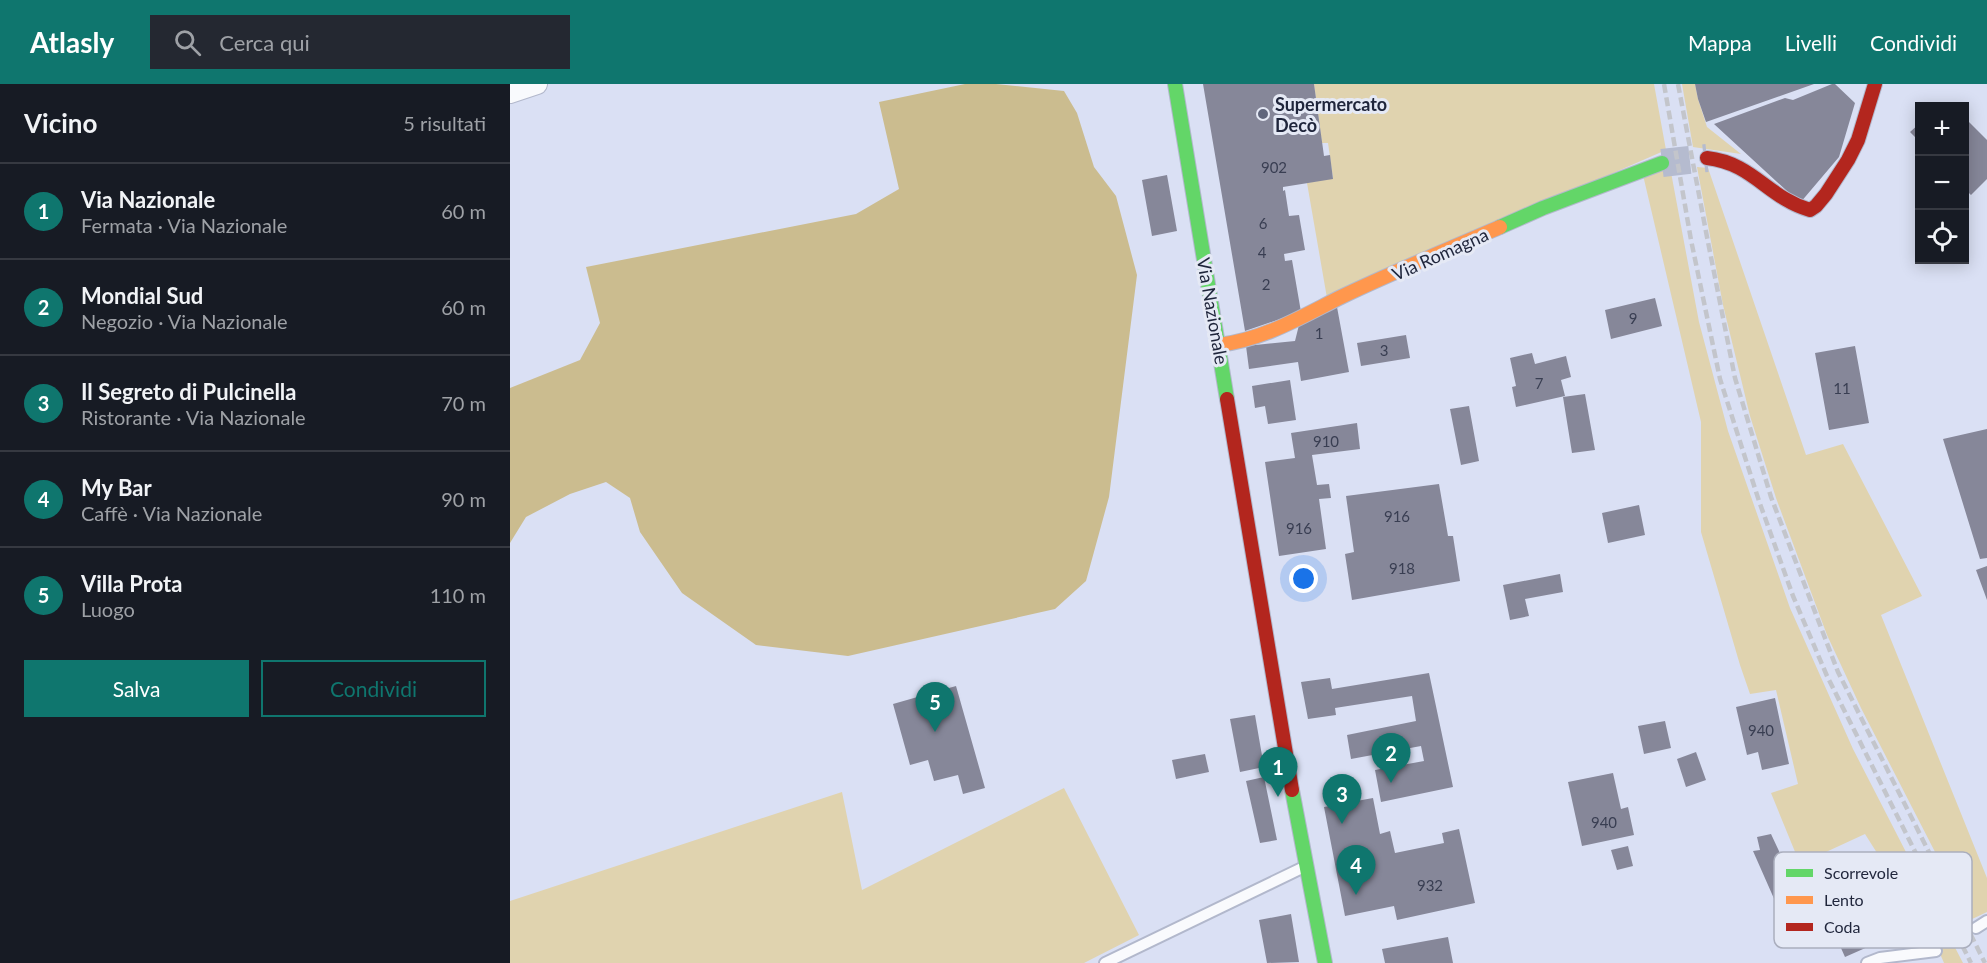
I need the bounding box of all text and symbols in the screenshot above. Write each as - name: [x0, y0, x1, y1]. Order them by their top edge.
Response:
- search box: [150, 15, 570, 69]
- text: Atlasly: [30, 25, 114, 59]
- icon: search: [171, 26, 204, 59]
- text: Cerca qui: [219, 29, 310, 56]
- text: Mappa: [1688, 30, 1752, 55]
- text: Livelli: [1785, 30, 1837, 55]
- text: Condividi: [1870, 30, 1957, 55]
- place label: Supermercato Decò: [1275, 93, 1387, 136]
- map controls: [1915, 102, 1969, 264]
- button: +: [1915, 102, 1969, 156]
- text: Vicino: [24, 107, 97, 139]
- marker: Supermercato Decò: [1256, 107, 1270, 121]
- text: 5 risultati: [403, 111, 486, 135]
- button: −: [1915, 156, 1969, 210]
- house number: 902: [1261, 158, 1287, 176]
- text: Via Nazionale: [81, 186, 215, 213]
- text: 1: [38, 199, 49, 223]
- text: 60 m: [441, 199, 486, 223]
- button: locate: [1915, 210, 1969, 264]
- text: Fermata · Via Nazionale: [81, 213, 287, 237]
- house number: 6: [1259, 214, 1268, 232]
- street label: Via Romagna: [1388, 223, 1492, 285]
- house number: 4: [1258, 243, 1267, 261]
- street label: Via Nazionale: [1193, 256, 1233, 366]
- house number: 2: [1262, 275, 1270, 293]
- text: Mondial Sud: [81, 282, 203, 309]
- text: 2: [38, 295, 49, 319]
- text: 60 m: [441, 295, 486, 319]
- text: Negozio · Via Nazionale: [81, 309, 288, 333]
- house number: 9: [1629, 309, 1637, 327]
- house number: 1: [1315, 324, 1323, 342]
- house number: 3: [1380, 341, 1388, 359]
- house number: 7: [1535, 374, 1544, 392]
- text: Il Segreto di Pulcinella: [81, 378, 297, 405]
- house number: 11: [1833, 379, 1851, 397]
- text: 3: [38, 391, 49, 415]
- text: 70 m: [441, 391, 486, 415]
- text: Ristorante · Via Nazionale: [81, 405, 306, 429]
- house number: 910: [1313, 432, 1339, 450]
- text: My Bar: [81, 474, 152, 501]
- text: 4: [38, 487, 49, 511]
- text: 90 m: [441, 487, 486, 511]
- text: Caffè · Via Nazionale: [81, 501, 262, 525]
- house number: 916: [1384, 507, 1410, 525]
- house number: 916: [1286, 519, 1312, 537]
- house number: 918: [1389, 559, 1415, 577]
- your location: [1289, 564, 1318, 593]
- text: Villa Prota: [81, 570, 182, 597]
- text: 5: [38, 583, 49, 607]
- text: 110 m: [430, 583, 486, 607]
- text: Luogo: [81, 597, 135, 621]
- button: Salva: [24, 660, 249, 717]
- button: Condividi: [261, 660, 486, 717]
- pin: 5: [916, 682, 954, 732]
- house number: 940: [1748, 721, 1774, 739]
- pin: 2: [1372, 734, 1410, 783]
- pin: 1: [1258, 748, 1298, 797]
- pin: 3: [1322, 774, 1362, 824]
- house number: 940: [1591, 813, 1617, 831]
- pin: 4: [1336, 846, 1376, 895]
- legend: [1774, 852, 1972, 948]
- text: Scorrevole: [1824, 863, 1898, 882]
- house number: 932: [1417, 876, 1443, 894]
- text: Lento: [1824, 890, 1864, 909]
- text: Coda: [1824, 917, 1861, 936]

